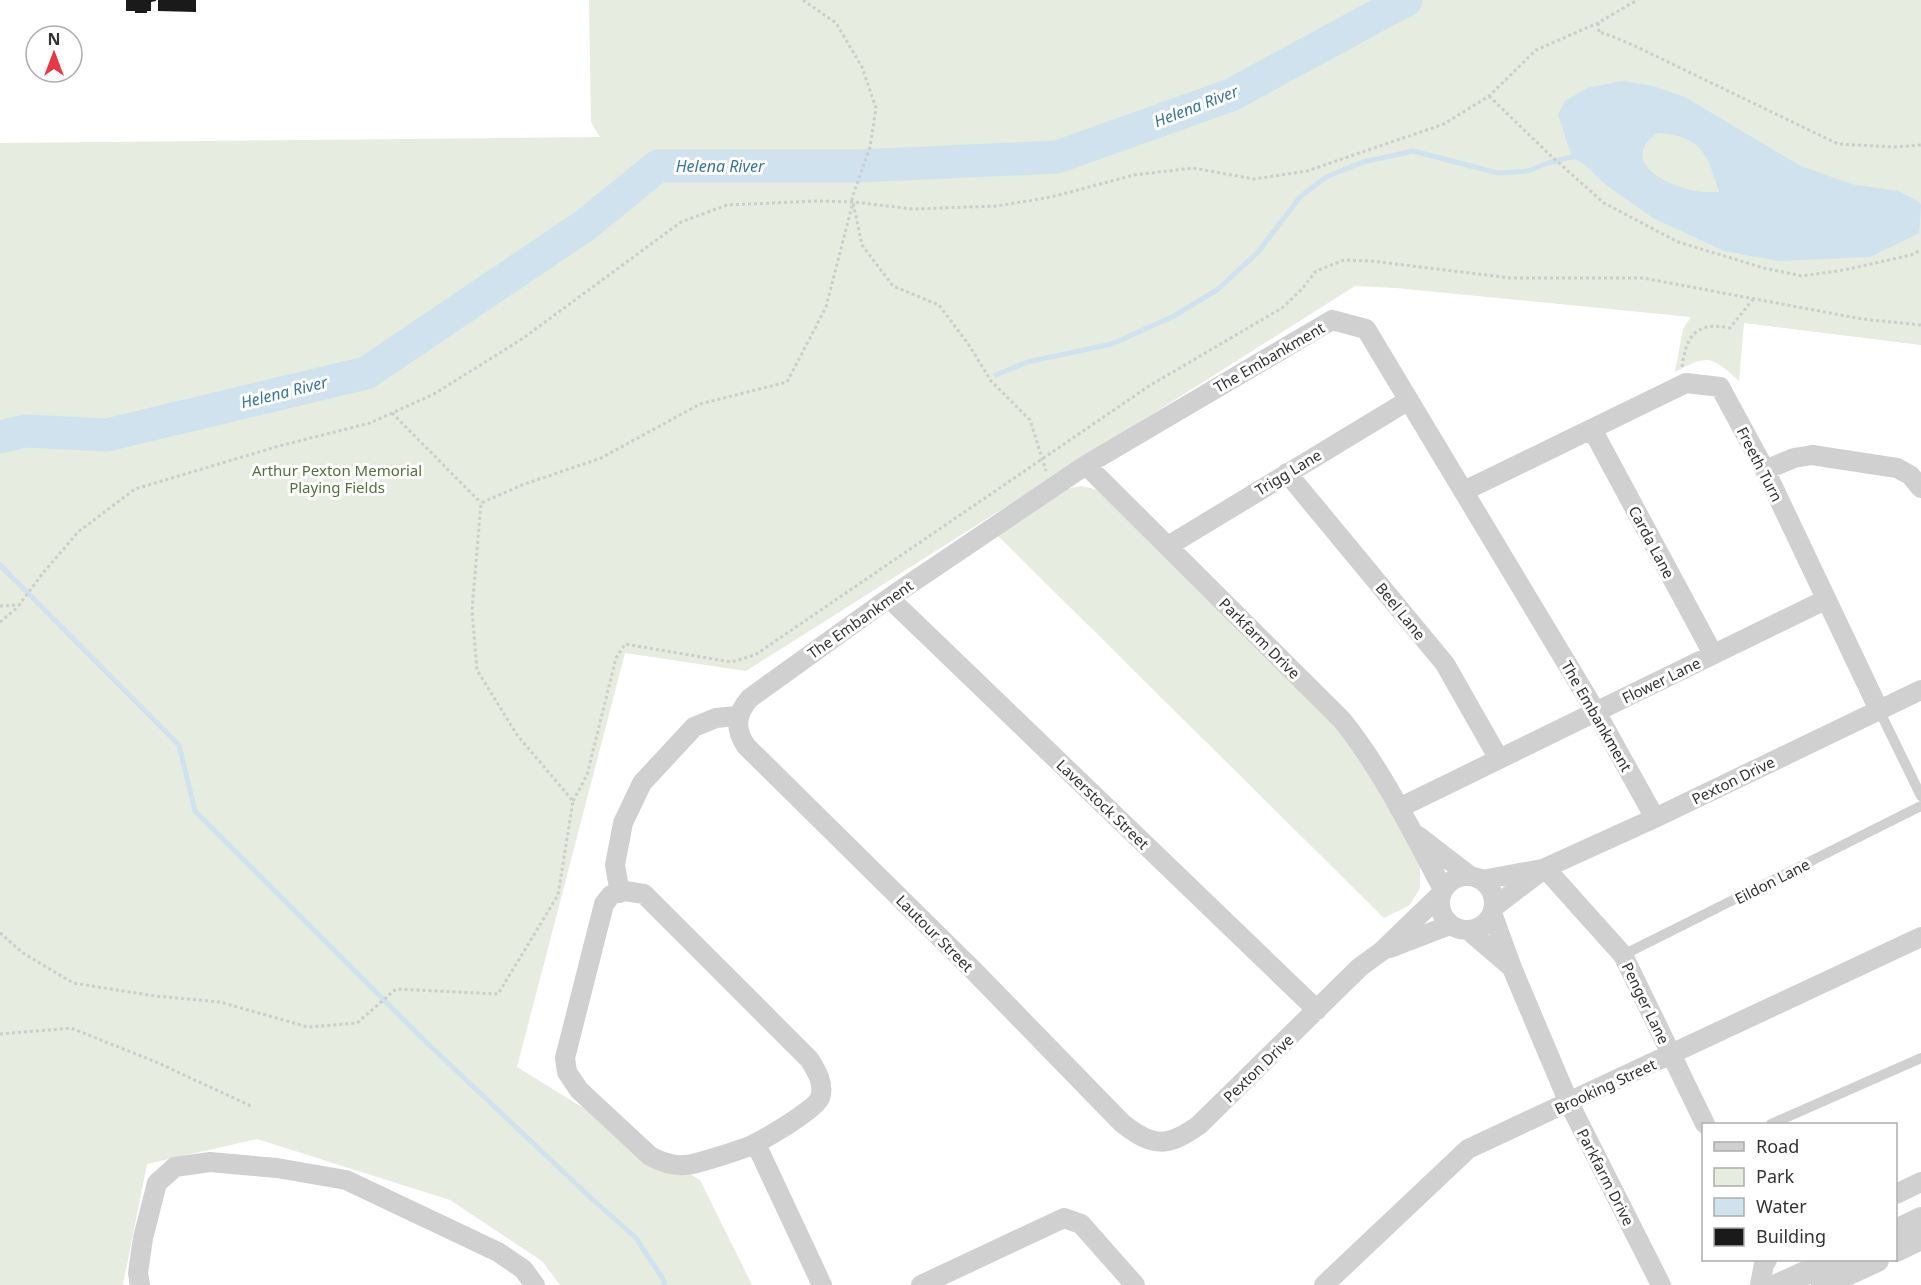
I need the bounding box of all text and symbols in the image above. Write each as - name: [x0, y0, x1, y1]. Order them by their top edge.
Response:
- north arrow: [24, 24, 84, 84]
- text: N: [47, 28, 61, 50]
- water label: Helena River: [1151, 80, 1242, 132]
- water label: Helena River: [676, 155, 765, 177]
- street label: The Embankment: [1210, 317, 1328, 397]
- water label: Helena River: [238, 370, 330, 413]
- street label: Freeth Turn: [1733, 423, 1787, 505]
- street label: Trigg Lane: [1251, 444, 1325, 500]
- park label: Arthur Pexton Memorial Playing Fields: [252, 460, 422, 497]
- street label: Carda Lane: [1625, 502, 1679, 582]
- street label: The Embankment: [803, 575, 917, 663]
- street label: Beel Lane: [1372, 578, 1430, 644]
- street label: Parkfarm Drive: [1215, 593, 1305, 683]
- street label: Flower Lane: [1619, 652, 1703, 708]
- street label: The Embankment: [1557, 657, 1637, 775]
- street label: Pexton Drive: [1688, 751, 1778, 809]
- street label: Laverstock Street: [1052, 755, 1154, 854]
- street label: Eildon Lane: [1731, 854, 1813, 908]
- street label: Lautour Street: [892, 890, 978, 976]
- street label: Penger Lane: [1618, 959, 1674, 1047]
- street label: Pexton Drive: [1219, 1030, 1297, 1106]
- street label: Brooking Street: [1551, 1053, 1660, 1118]
- legend: [1702, 1123, 1897, 1261]
- street label: Parkfarm Drive: [1573, 1125, 1639, 1229]
- text: Road: [1756, 1134, 1799, 1158]
- text: Park: [1756, 1164, 1794, 1188]
- text: Water: [1756, 1194, 1807, 1218]
- text: Building: [1756, 1224, 1826, 1248]

